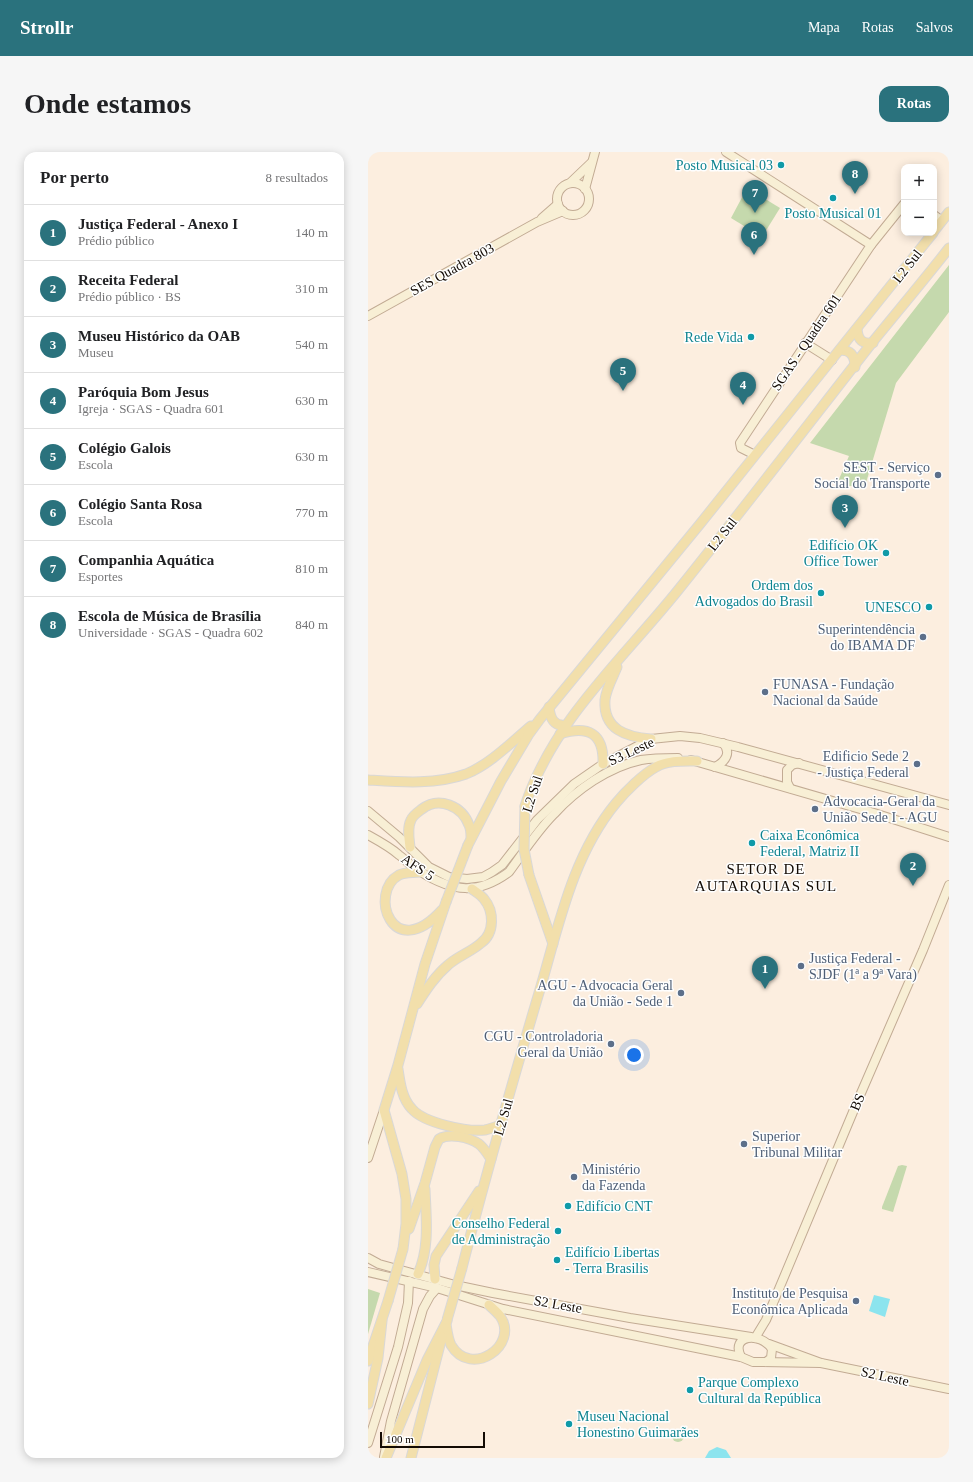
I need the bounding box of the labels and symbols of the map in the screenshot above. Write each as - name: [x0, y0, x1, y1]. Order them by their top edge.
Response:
- place label: Posto Musical 03: [676, 158, 773, 173]
- marker: Posto Musical 03: [776, 160, 786, 170]
- pin: 8: [842, 161, 868, 194]
- pin: 7: [742, 180, 768, 213]
- marker: Posto Musical 01: [828, 193, 838, 203]
- place label: Posto Musical 01: [784, 206, 882, 221]
- pin: 6: [741, 222, 767, 255]
- street label: SES Quadra 803: [408, 240, 497, 299]
- street label: L2 Sul: [890, 247, 925, 286]
- street label: SGAS - Quadra 601: [769, 291, 844, 393]
- place label: Rede Vida: [685, 330, 744, 345]
- marker: Rede Vida: [746, 332, 756, 342]
- pin: 5: [610, 358, 636, 391]
- pin: 4: [730, 372, 756, 405]
- place label: SEST - Serviço Social do Transporte: [814, 460, 930, 491]
- marker: SEST - Serviço Social do Transporte: [933, 470, 943, 480]
- pin: 3: [832, 495, 858, 528]
- street label: L2 Sul: [705, 515, 740, 554]
- place label: Edifício OK Office Tower: [804, 538, 878, 569]
- marker: Edifício OK Office Tower: [881, 548, 891, 558]
- place label: Ordem dos Advogados do Brasil: [695, 578, 813, 609]
- marker: Ordem dos Advogados do Brasil: [816, 588, 826, 598]
- place label: UNESCO: [865, 600, 921, 615]
- marker: UNESCO: [924, 602, 934, 612]
- place label: Superintendência do IBAMA DF: [818, 622, 916, 653]
- marker: Superintendência do IBAMA DF: [918, 632, 928, 642]
- place label: FUNASA - Fundação Nacional da Saúde: [773, 677, 894, 708]
- marker: FUNASA - Fundação Nacional da Saúde: [760, 687, 770, 697]
- street label: S3 Leste: [606, 734, 656, 769]
- place label: Edificio Sede 2 - Justiça Federal: [817, 749, 909, 780]
- marker: Edificio Sede 2 - Justiça Federal: [912, 759, 922, 769]
- street label: L2 Sul: [520, 774, 545, 814]
- place label: Advocacia-Geral da União Sede I - AGU: [823, 794, 937, 825]
- marker: Advocacia-Geral da União Sede I - AGU: [810, 804, 820, 814]
- place label: Caixa Econômica Federal, Matriz II: [760, 828, 860, 859]
- marker: Caixa Econômica Federal, Matriz II: [747, 838, 757, 848]
- street label: AFS 5: [399, 851, 437, 884]
- pin: 2: [900, 853, 926, 886]
- district label: SETOR DE AUTARQUIAS SUL: [695, 861, 837, 894]
- place label: Justiça Federal - SJDF (1ª a 9ª Vara): [809, 951, 917, 983]
- pin: 1: [752, 956, 778, 989]
- marker: Justiça Federal - SJDF (1ª a 9ª Vara): [796, 961, 806, 971]
- place label: AGU - Advocacia Geral da União - Sede 1: [537, 978, 673, 1009]
- marker: AGU - Advocacia Geral da União - Sede 1: [676, 988, 686, 998]
- place label: CGU - Controladoria Geral da União: [484, 1029, 604, 1060]
- marker: CGU - Controladoria Geral da União: [606, 1039, 616, 1049]
- your location: [624, 1045, 644, 1065]
- street label: BS: [847, 1091, 868, 1113]
- street label: L2 Sul: [491, 1097, 516, 1137]
- place label: Superior Tribunal Militar: [752, 1129, 842, 1160]
- marker: Superior Tribunal Militar: [739, 1139, 749, 1149]
- place label: Ministério da Fazenda: [582, 1162, 646, 1193]
- marker: Ministério da Fazenda: [569, 1172, 579, 1182]
- place label: Edifício CNT: [576, 1199, 653, 1214]
- marker: Edifício CNT: [563, 1201, 573, 1211]
- place label: Conselho Federal de Administração: [452, 1216, 550, 1247]
- marker: Conselho Federal de Administração: [553, 1226, 563, 1236]
- place label: Edifício Libertas - Terra Brasilis: [565, 1245, 659, 1276]
- marker: Edifício Libertas - Terra Brasilis: [552, 1255, 562, 1265]
- place label: Instituto de Pesquisa Econômica Aplicada: [732, 1286, 849, 1317]
- street label: S2 Leste: [533, 1293, 583, 1316]
- marker: Instituto de Pesquisa Econômica Aplicada: [851, 1296, 861, 1306]
- street label: S2 Leste: [860, 1364, 910, 1389]
- place label: Parque Complexo Cultural da República: [698, 1375, 822, 1406]
- marker: Parque Complexo Cultural da República: [685, 1385, 695, 1395]
- place label: Museu Nacional Honestino Guimarães: [577, 1409, 699, 1440]
- marker: Museu Nacional Honestino Guimarães: [564, 1419, 574, 1429]
- scale bar: [380, 1430, 485, 1449]

